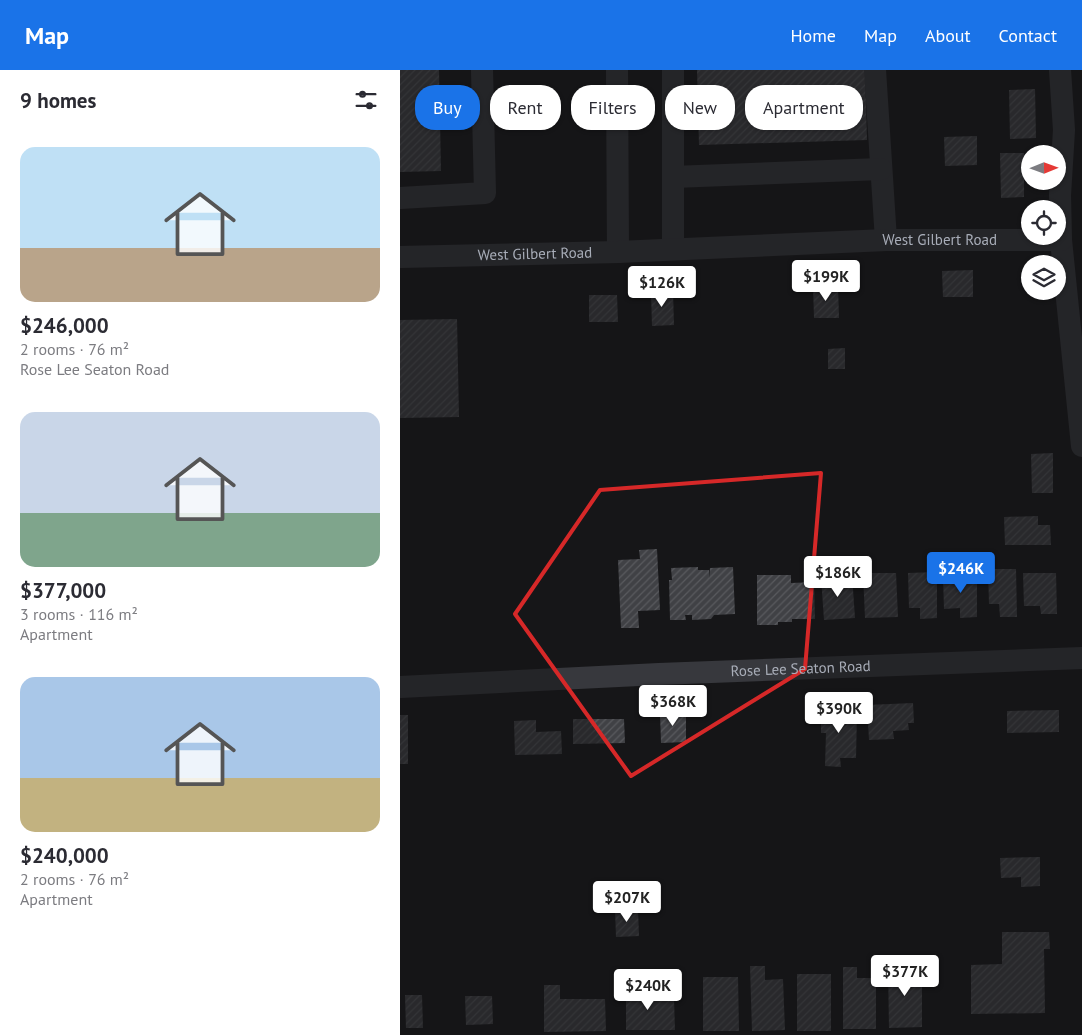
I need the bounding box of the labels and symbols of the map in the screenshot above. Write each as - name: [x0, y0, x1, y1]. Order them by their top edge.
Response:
- north arrow: [1021, 145, 1066, 190]
- street label: West Gilbert Road: [882, 230, 997, 249]
- street label: West Gilbert Road: [477, 243, 592, 264]
- pin: $199K: [791, 260, 861, 302]
- pin: $126K: [627, 266, 697, 308]
- pin: $246K: [926, 552, 996, 594]
- pin: $186K: [803, 556, 873, 598]
- street label: Rose Lee Seaton Road: [730, 656, 871, 680]
- pin: $368K: [638, 684, 708, 727]
- pin: $390K: [804, 692, 874, 734]
- pin: $207K: [592, 880, 662, 923]
- pin: $377K: [870, 954, 940, 997]
- pin: $240K: [613, 968, 683, 1011]

